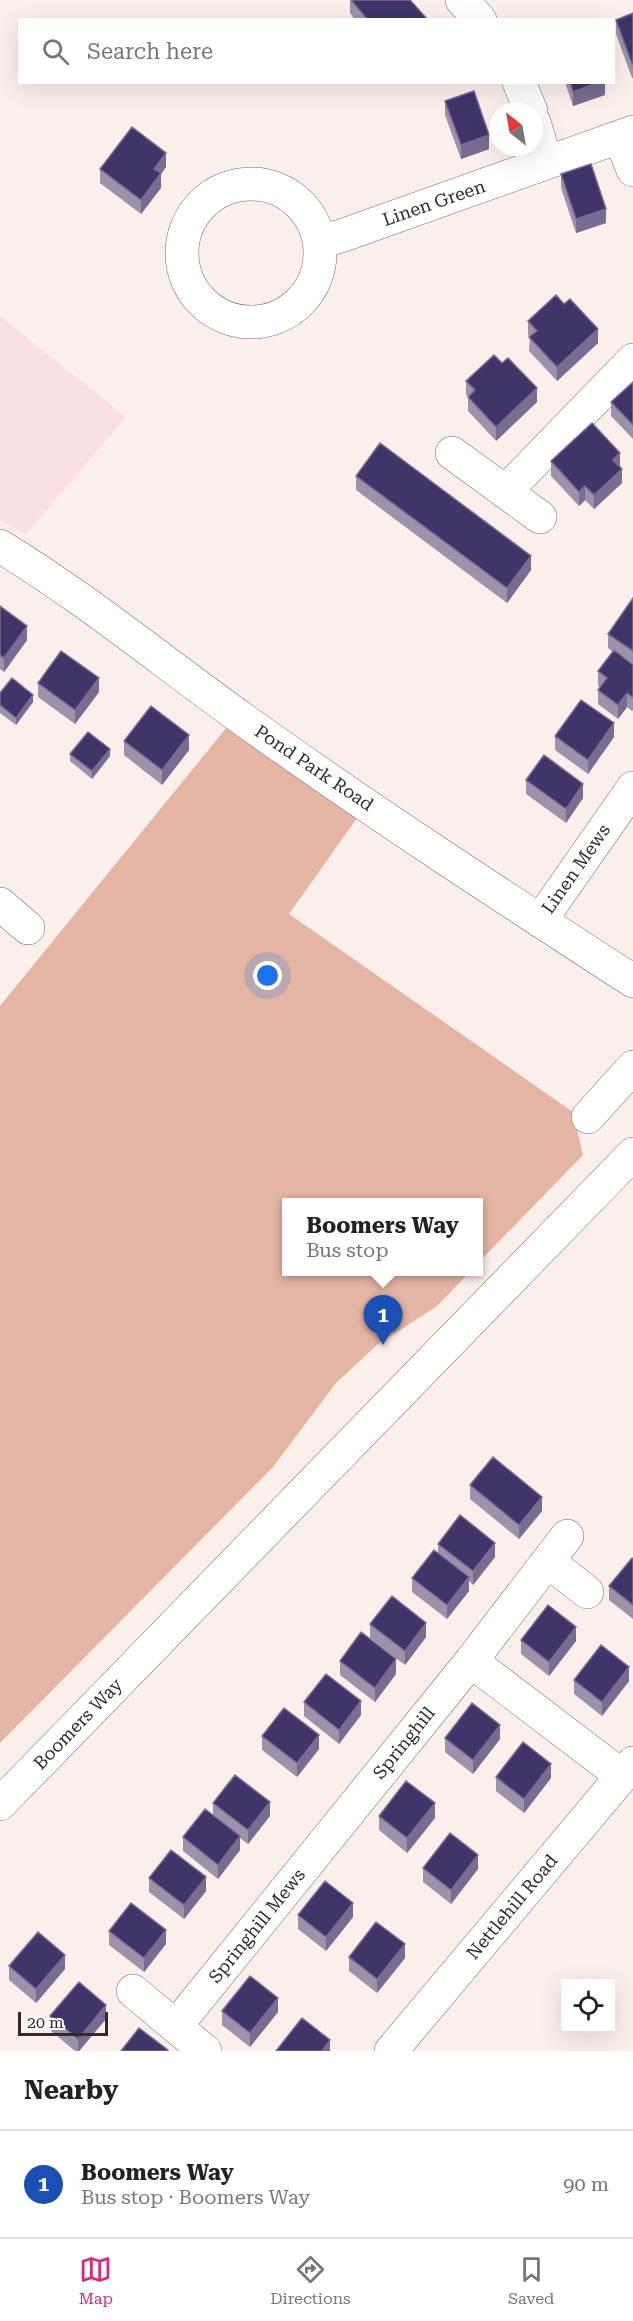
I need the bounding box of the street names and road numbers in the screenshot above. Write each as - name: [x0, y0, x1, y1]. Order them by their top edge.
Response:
- street label: Linen Green: [380, 175, 488, 230]
- street label: Pond Park Road: [251, 720, 378, 815]
- street label: Linen Mews: [537, 820, 614, 918]
- street label: Boomers Way: [29, 1673, 127, 1774]
- street label: Springhill: [368, 1702, 439, 1783]
- street label: Nettlehill Road: [462, 1850, 562, 1963]
- street label: Springhill Mews: [204, 1864, 309, 1987]

